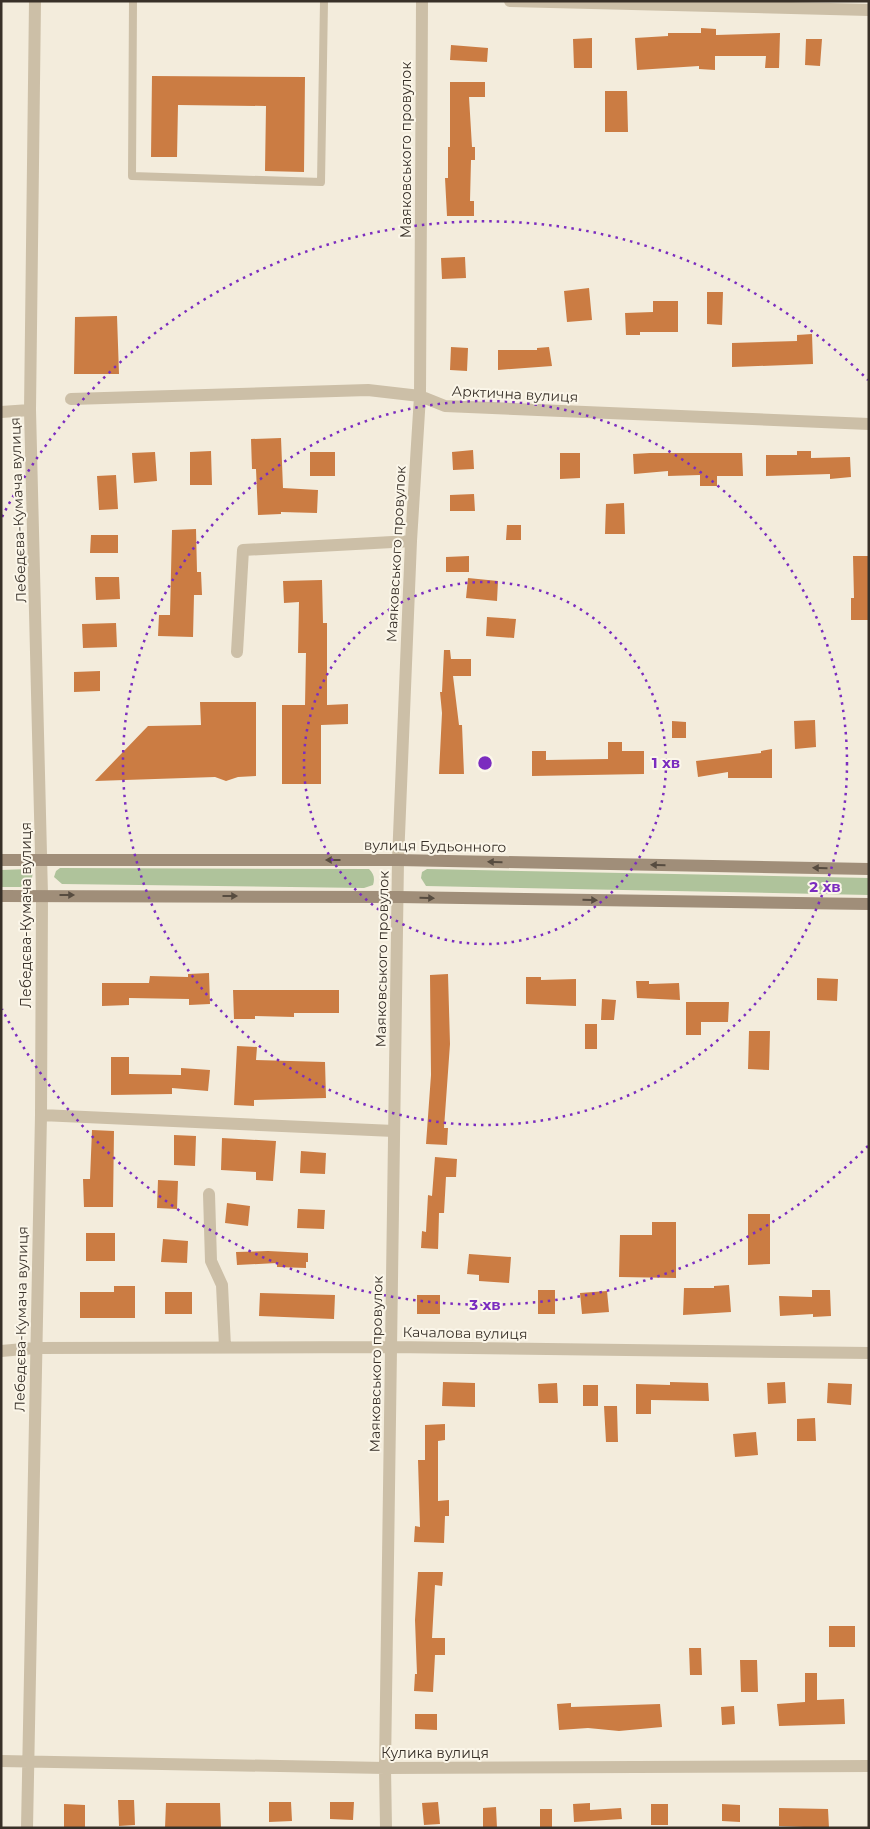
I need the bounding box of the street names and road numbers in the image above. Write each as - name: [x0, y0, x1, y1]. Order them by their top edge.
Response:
- street label: Маяковського провулок: [397, 62, 415, 238]
- street label: Арктична вулиця: [451, 382, 579, 406]
- street label: Лебедєва-Кумача вулиця: [6, 417, 30, 603]
- street label: Маяковського провулок: [382, 465, 410, 643]
- street label: Лебедєва-Кумача вулиця: [17, 822, 35, 1008]
- street label: вулиця Будьонного: [364, 836, 507, 856]
- street label: Маяковського провулок: [371, 870, 393, 1048]
- street label: Лебедєва-Кумача вулиця: [10, 1226, 32, 1412]
- street label: Маяковського провулок: [365, 1275, 387, 1453]
- street label: Качалова вулиця: [402, 1323, 528, 1343]
- street label: Кулика вулиця: [381, 1744, 489, 1762]

